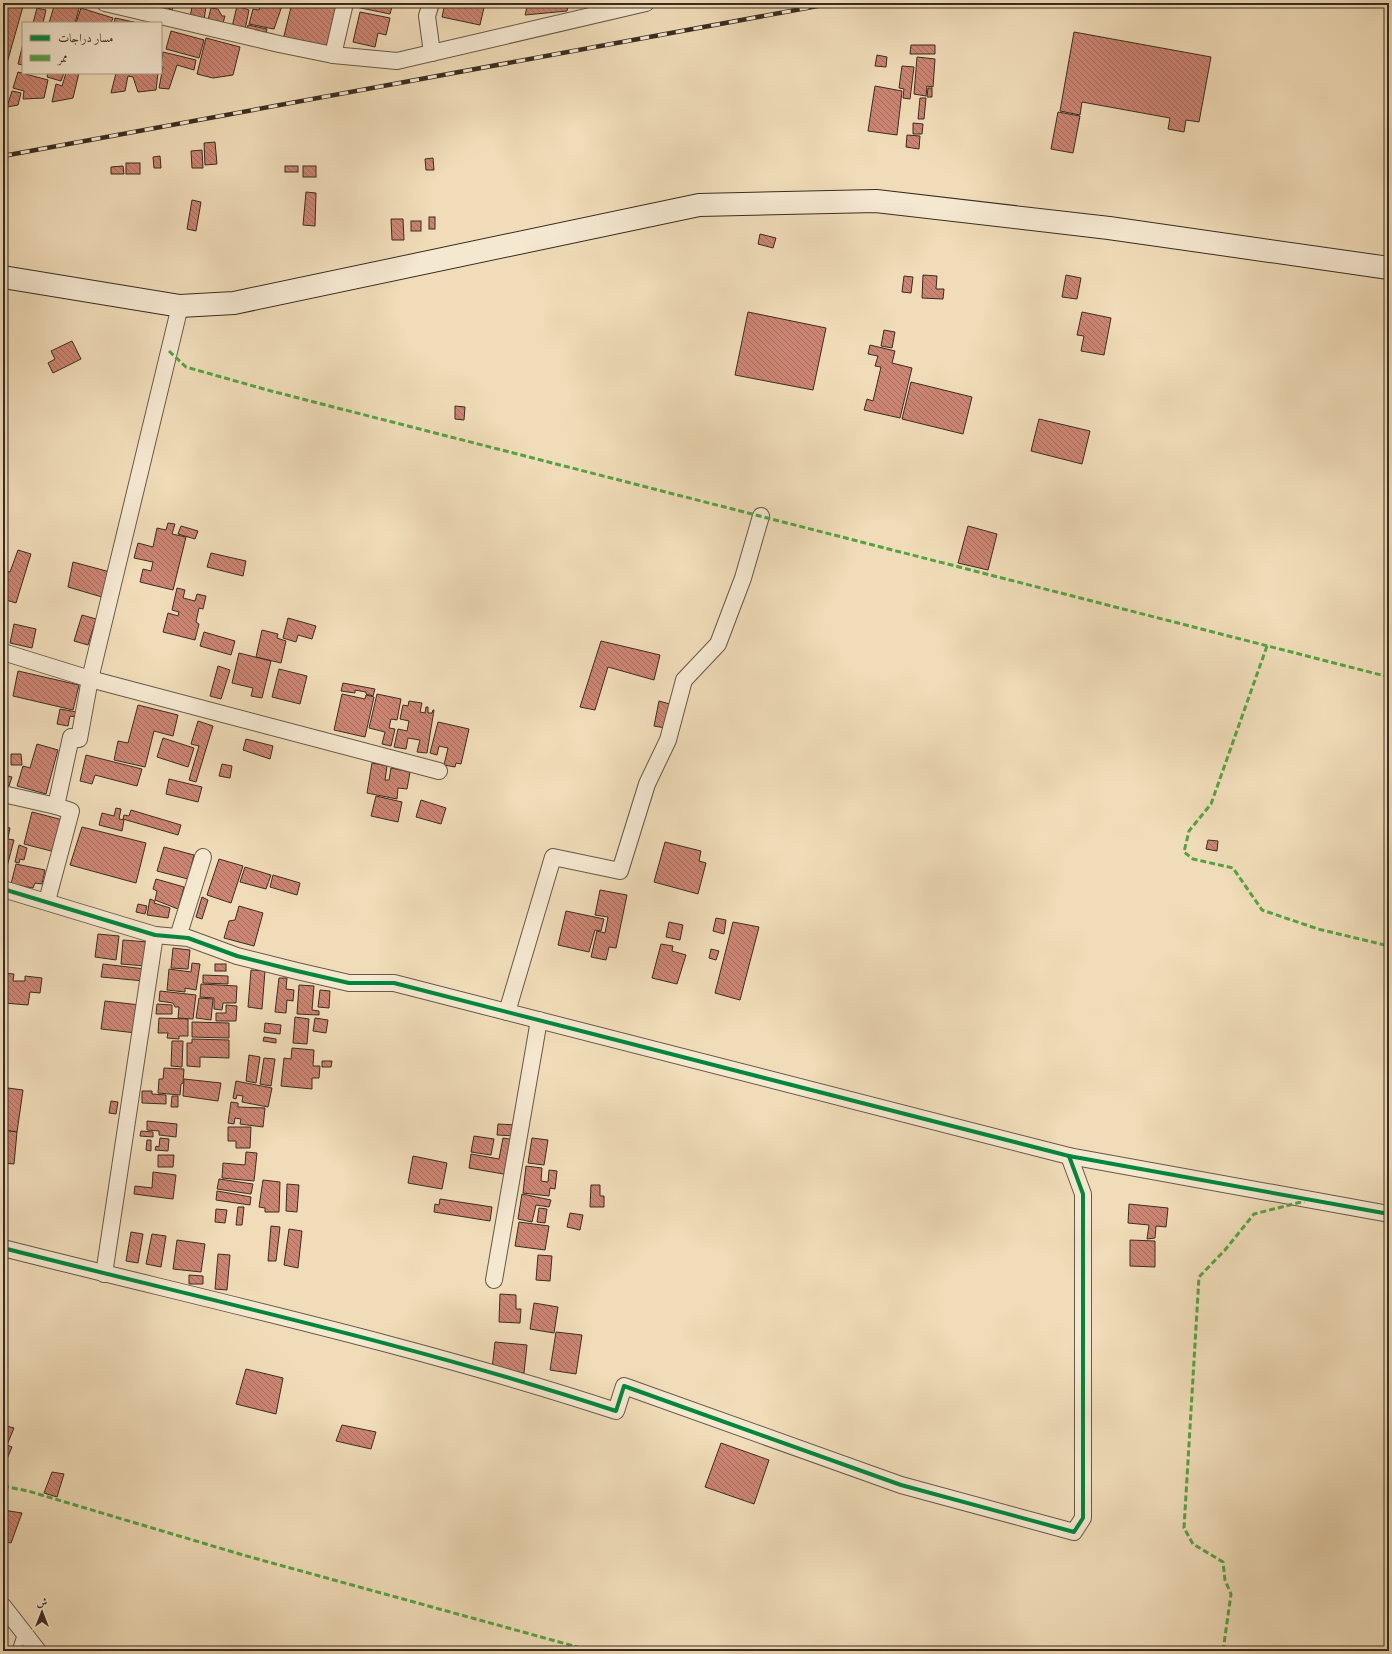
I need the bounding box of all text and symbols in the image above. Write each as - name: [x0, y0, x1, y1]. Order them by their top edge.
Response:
- legend: [22, 22, 162, 74]
- text: مسار دراجات: [58, 31, 114, 45]
- text: ممر: [56, 51, 68, 66]
- north arrow: [22, 1592, 62, 1632]
- text: ش: [37, 1596, 48, 1609]

